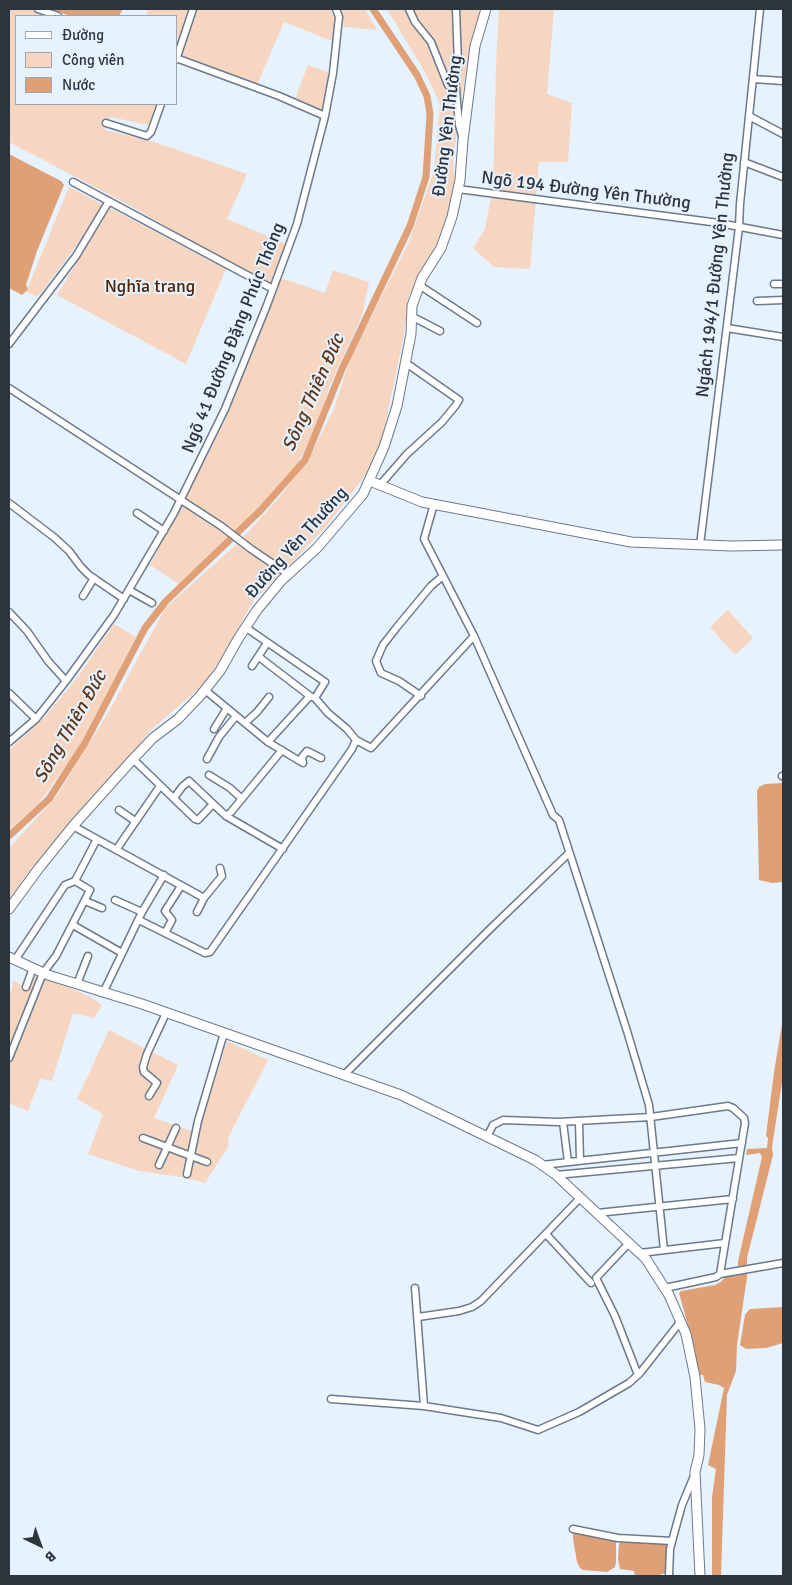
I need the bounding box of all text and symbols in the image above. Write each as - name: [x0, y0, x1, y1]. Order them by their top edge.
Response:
- legend: [15, 15, 178, 105]
- text: Đường: [62, 26, 104, 44]
- text: Công viên: [62, 51, 125, 69]
- street label: Đường Yên Thường: [429, 54, 467, 198]
- text: Nước: [62, 76, 95, 94]
- street label: Ngách 194/1 Đường Yên Thường: [692, 151, 740, 399]
- street label: Ngõ 194 Đường Yên Thường: [480, 167, 692, 215]
- street label: Ngõ 41 Đường Đặng Phúc Thông: [178, 220, 290, 456]
- park label: Nghĩa trang: [105, 276, 195, 298]
- water label: Sông Thiên Đức: [278, 331, 350, 455]
- street label: Đường Yên Thường: [241, 483, 353, 603]
- water label: Sông Thiên Đức: [30, 667, 112, 787]
- north arrow: [15, 1520, 65, 1570]
- text: B: [41, 1547, 59, 1566]

